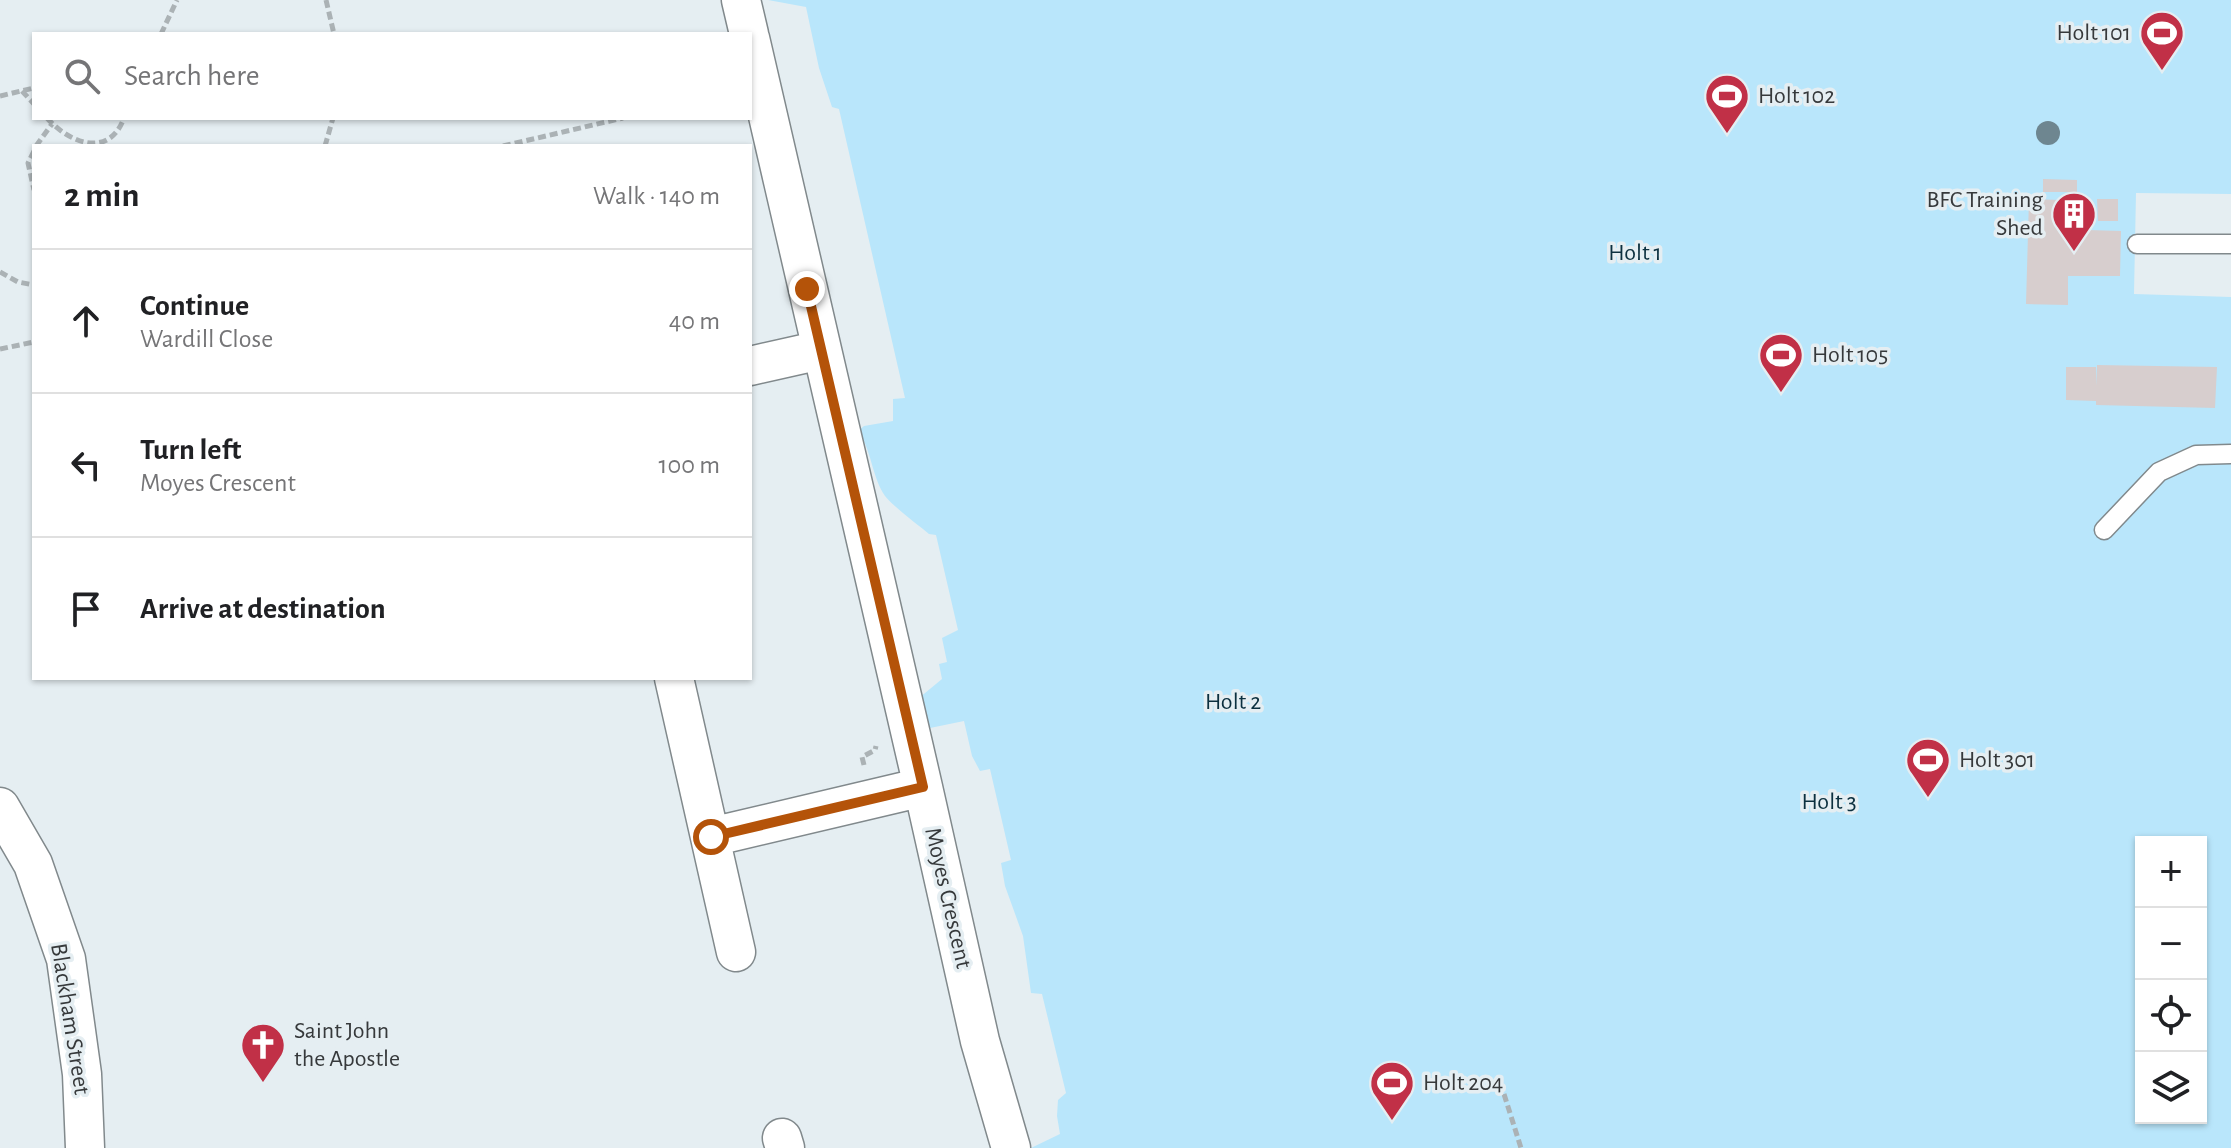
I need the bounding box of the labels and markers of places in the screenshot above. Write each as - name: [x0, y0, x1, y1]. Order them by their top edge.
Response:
- sports icon: Holt 101: [2138, 9, 2186, 72]
- place label: Holt 101: [2057, 21, 2131, 45]
- sports icon: Holt 102: [1703, 72, 1751, 135]
- place label: Holt 102: [1758, 84, 1835, 108]
- place label: BFC Training Shed: [1926, 188, 2043, 240]
- building icon: BFC Training Shed: [2050, 190, 2098, 253]
- sports icon: Holt 105: [1757, 331, 1805, 394]
- place label: Holt 105: [1812, 343, 1888, 367]
- sports icon: Holt 301: [1904, 736, 1952, 799]
- place label: Holt 301: [1959, 748, 2035, 772]
- place label: Saint John the Apostle: [294, 1019, 400, 1071]
- church icon: Saint John the Apostle: [239, 1021, 287, 1084]
- sports icon: Holt 204: [1368, 1059, 1416, 1122]
- place label: Holt 204: [1423, 1071, 1503, 1095]

